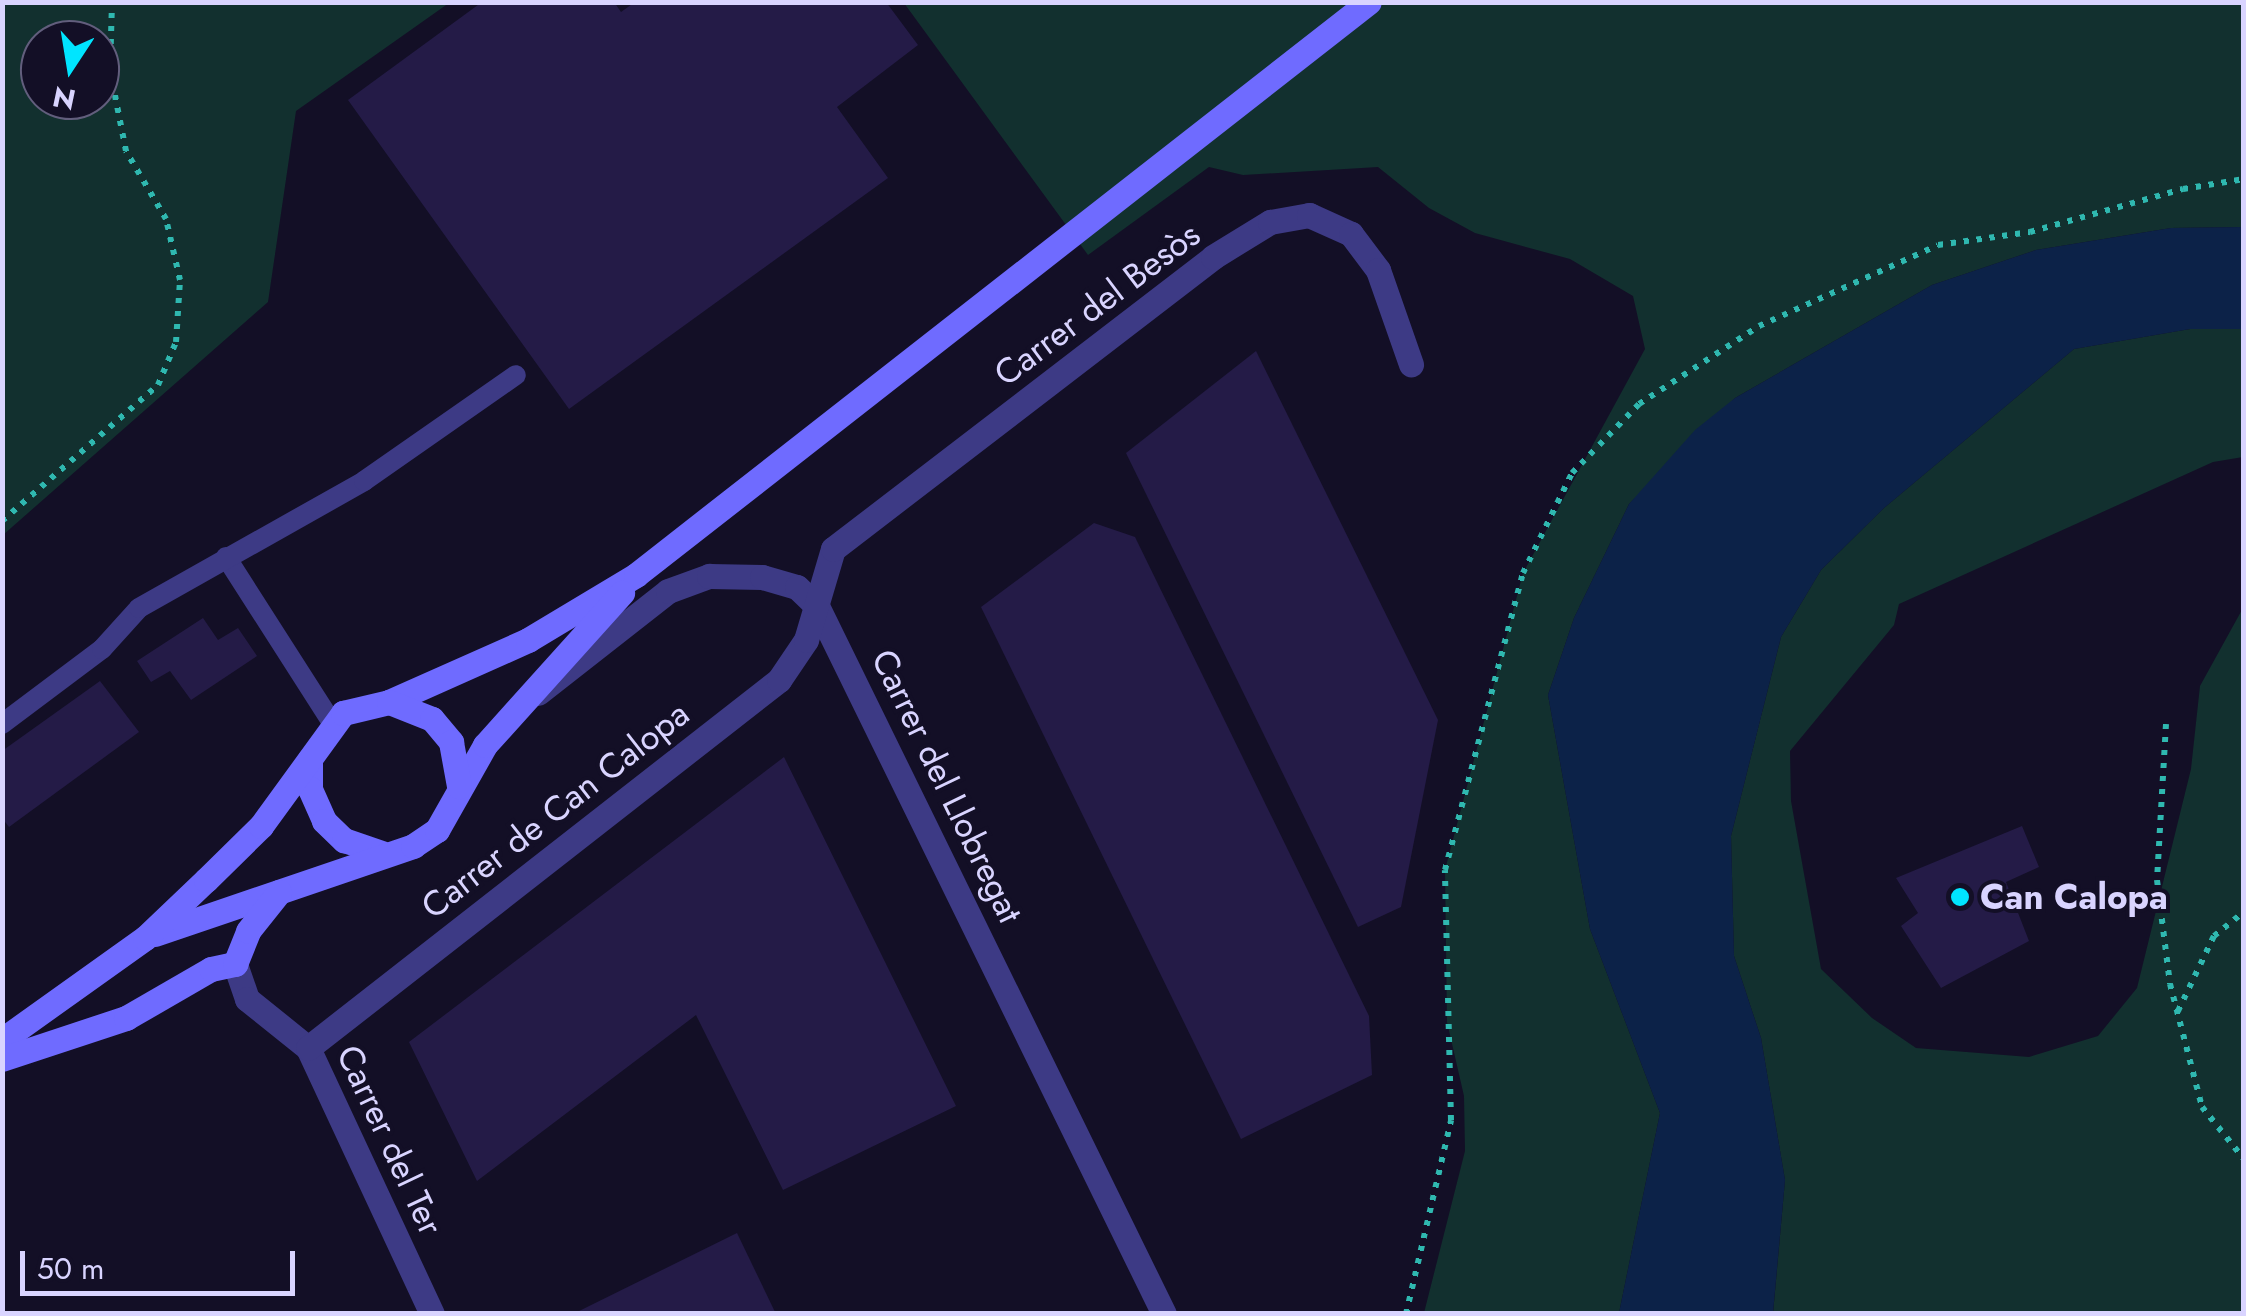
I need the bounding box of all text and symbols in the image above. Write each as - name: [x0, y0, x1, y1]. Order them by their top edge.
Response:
- north arrow: [20, 20, 120, 120]
- text: N: [49, 76, 79, 120]
- street label: Carrer del Besòs: [986, 213, 1208, 395]
- street label: Carrer del Llobregat: [863, 642, 1031, 930]
- street label: Carrer de Can Calopa: [413, 693, 697, 927]
- place label: Can Calopa: [1980, 876, 2168, 918]
- marker: Can Calopa: [1949, 886, 1971, 908]
- street label: Carrer del Ter: [328, 1039, 452, 1241]
- scale bar: [25, 1231, 300, 1293]
- text: 50 m: [37, 1247, 104, 1290]

